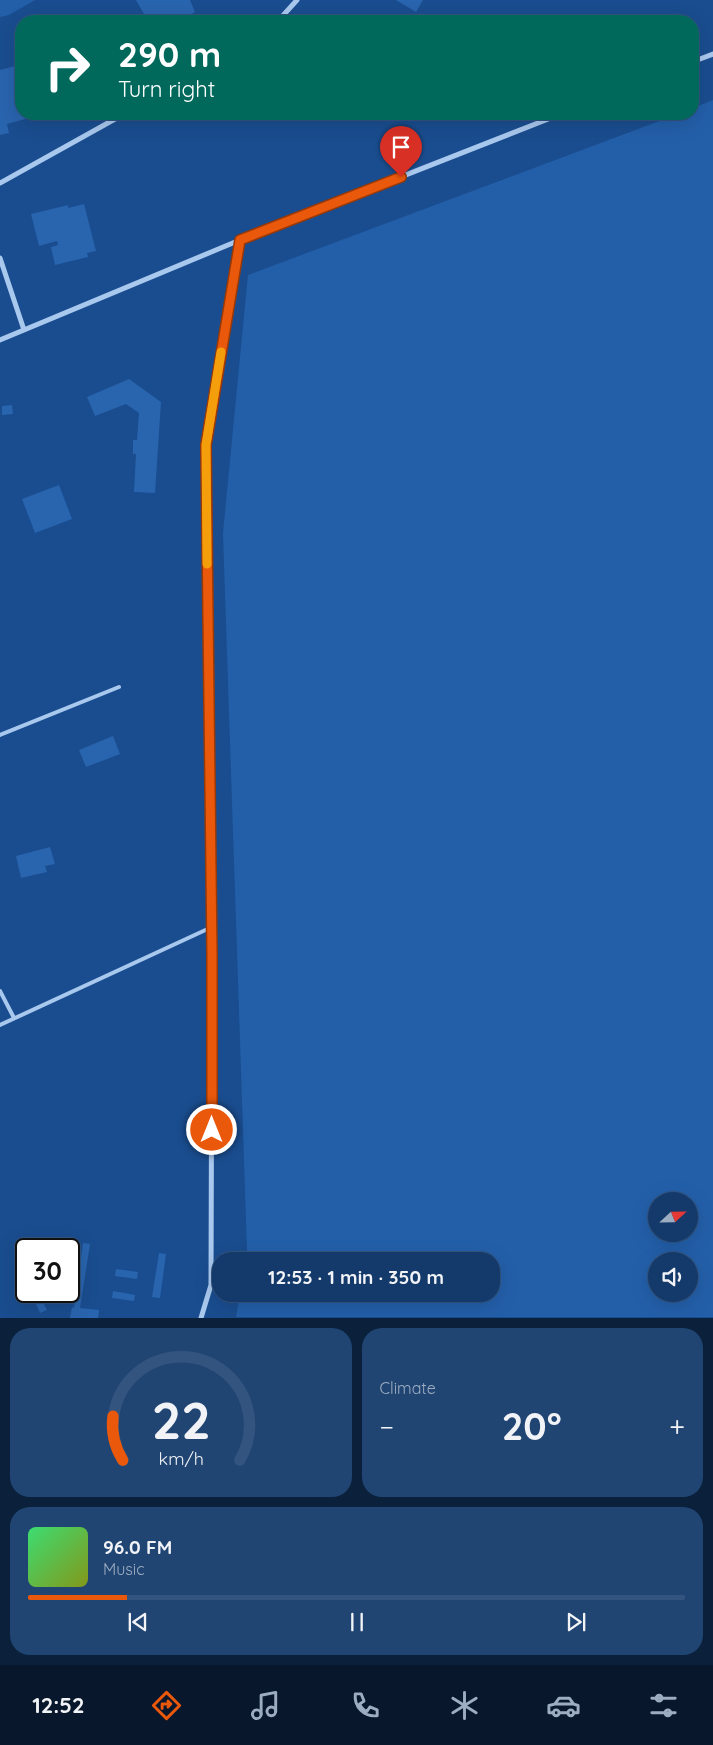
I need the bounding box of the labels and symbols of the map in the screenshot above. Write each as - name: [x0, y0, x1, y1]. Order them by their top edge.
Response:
- pin: [380, 126, 422, 177]
- position arrow: [185, 1103, 237, 1155]
- north arrow: [648, 1192, 698, 1242]
- speed limit sign: 30: [15, 1238, 80, 1303]

